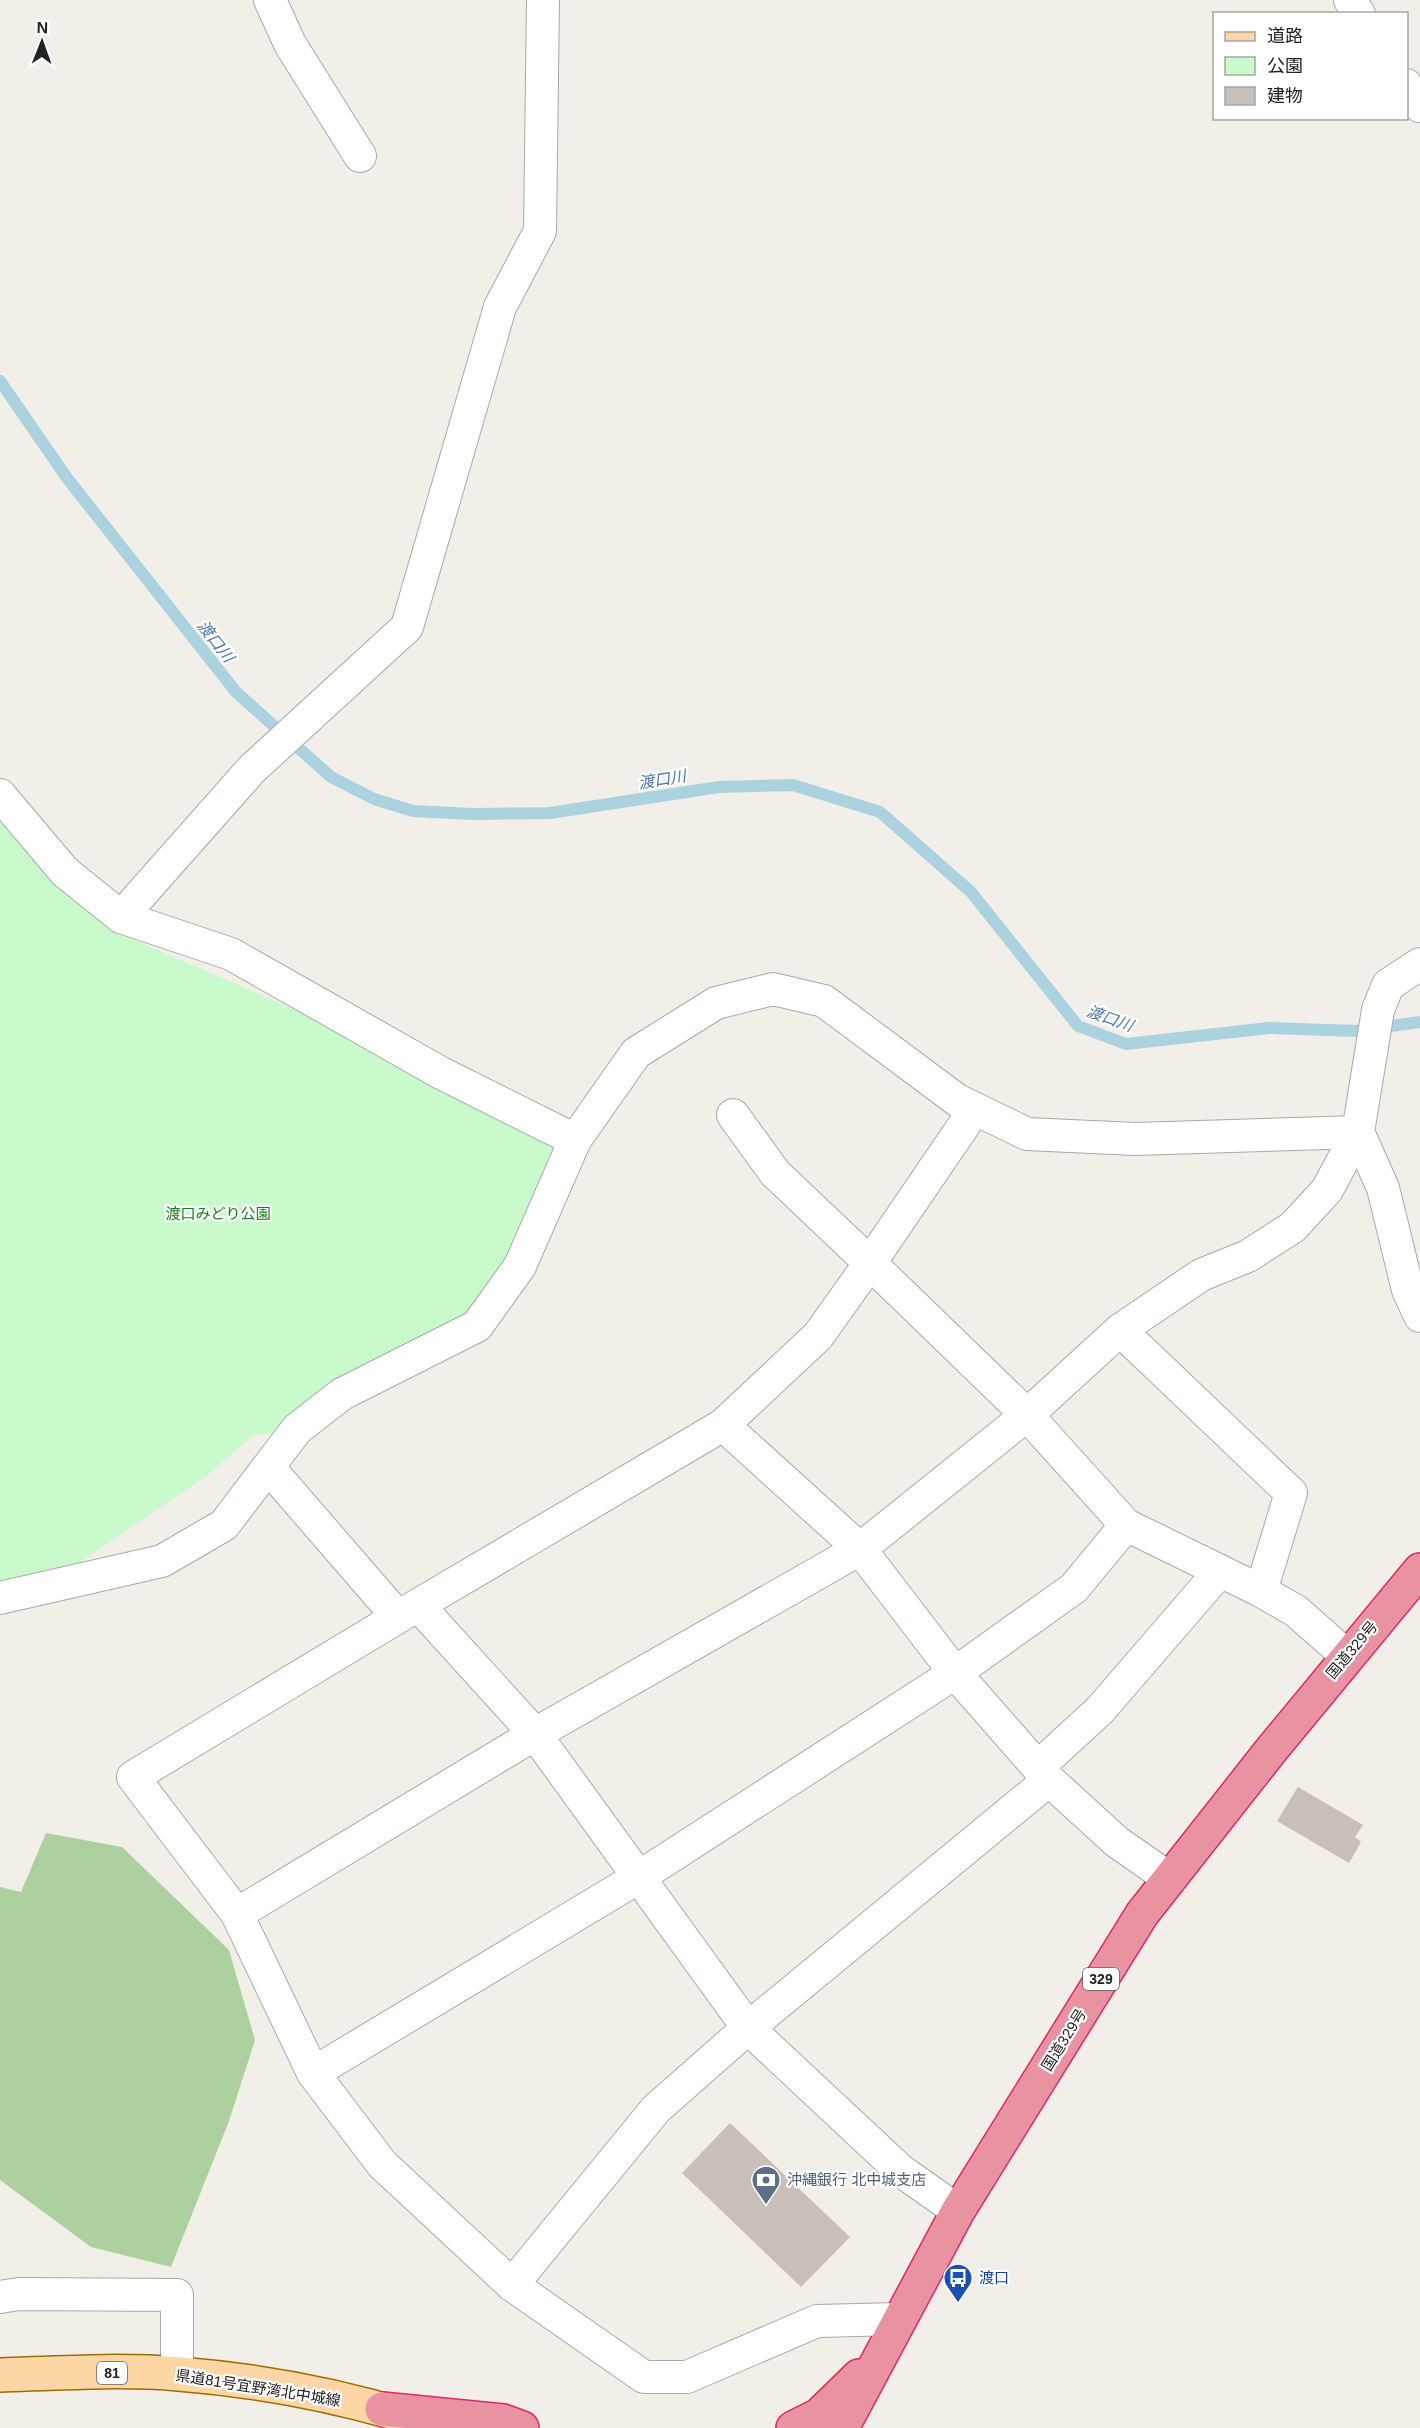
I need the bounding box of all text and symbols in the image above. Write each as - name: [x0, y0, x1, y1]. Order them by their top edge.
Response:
- north arrow: [12, 12, 72, 72]
- legend: [1213, 12, 1408, 120]
- text: N: [36, 19, 48, 36]
- text: 道路: [1267, 26, 1303, 46]
- text: 公園: [1267, 56, 1303, 76]
- text: 建物: [1267, 86, 1303, 106]
- water label: 渡口川: [194, 617, 238, 667]
- water label: 渡口川: [637, 767, 689, 792]
- water label: 渡口川: [1084, 1002, 1137, 1035]
- park label: 渡口みどり公園: [165, 1205, 271, 1222]
- street label: 国道329号: [1323, 1617, 1381, 1682]
- road number: 329: [1083, 1968, 1119, 1990]
- street label: 国道329号: [1038, 2006, 1089, 2074]
- bank icon: 沖縄銀行 北中城支店: [750, 2164, 782, 2206]
- place label: 沖縄銀行 北中城支店: [787, 2171, 926, 2188]
- bus stop icon: 渡口: [942, 2262, 974, 2304]
- place label: 渡口: [979, 2269, 1009, 2286]
- road number: 81: [97, 2362, 127, 2384]
- street label: 県道81号宜野湾北中城線: [174, 2366, 342, 2409]

